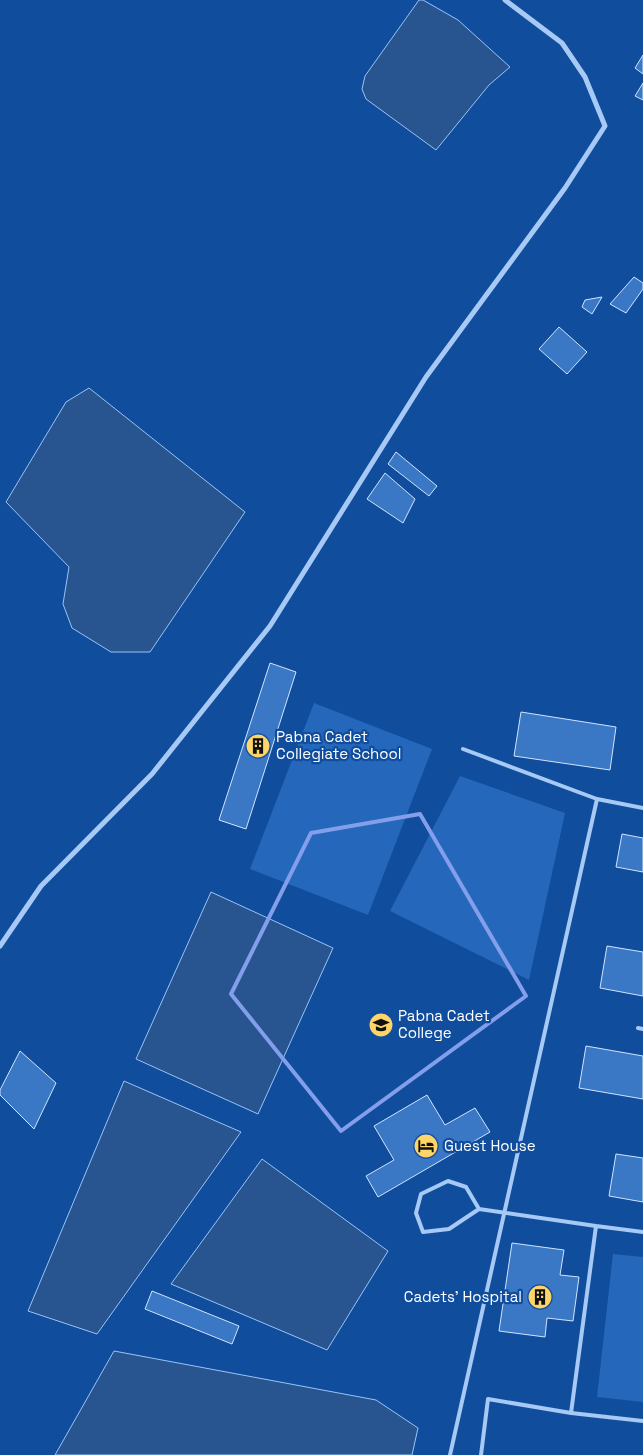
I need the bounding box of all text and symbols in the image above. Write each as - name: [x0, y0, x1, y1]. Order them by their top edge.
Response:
- place label: Pabna Cadet Collegiate School: [276, 727, 402, 763]
- building icon: Pabna Cadet Collegiate School: [245, 733, 271, 759]
- place label: Pabna Cadet College: [398, 1006, 490, 1042]
- school or university icon: Pabna Cadet College: [368, 1012, 394, 1038]
- hotel icon: Guest House: [413, 1133, 439, 1159]
- place label: Guest House: [444, 1136, 536, 1155]
- building icon: Cadets' Hospital: [527, 1284, 553, 1310]
- place label: Cadets' Hospital: [404, 1287, 522, 1306]

